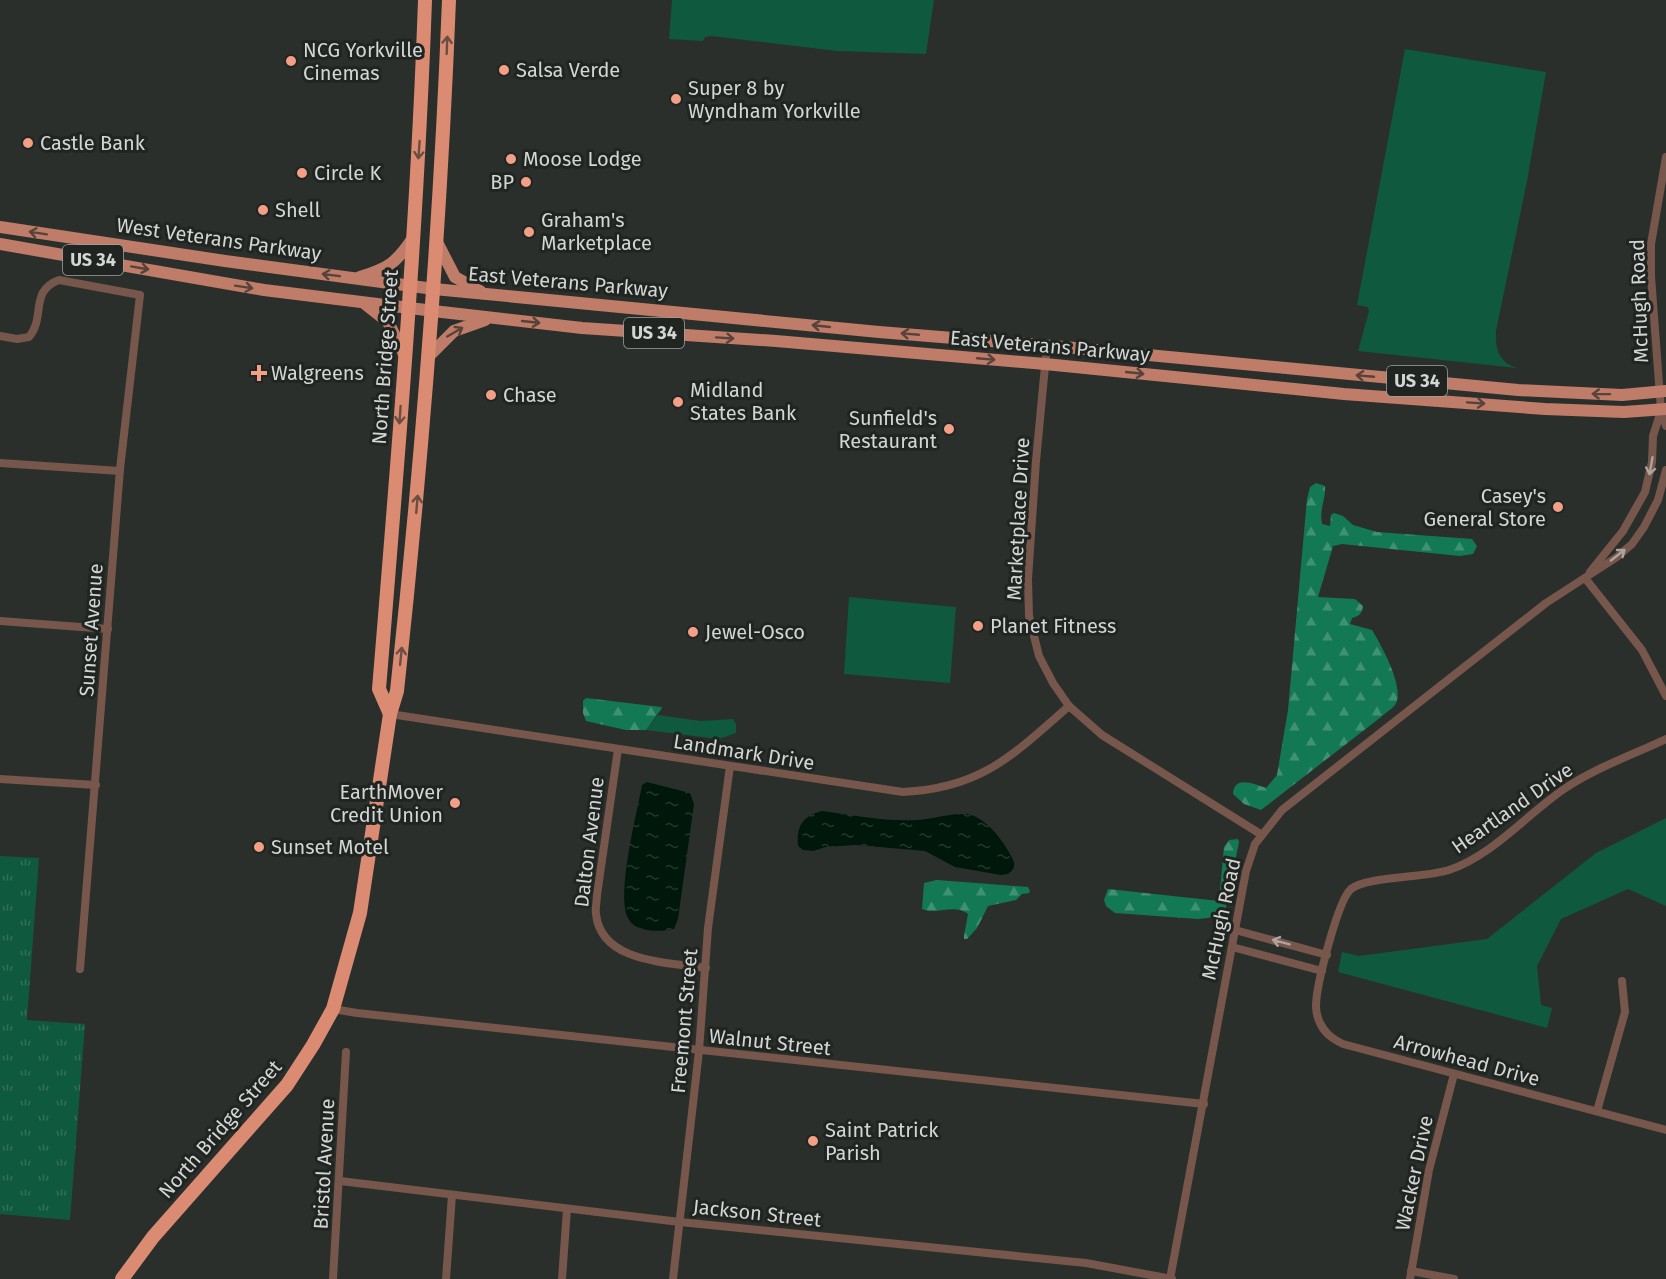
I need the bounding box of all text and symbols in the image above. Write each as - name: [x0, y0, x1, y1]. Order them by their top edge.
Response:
- one-way arrow: [442, 35, 453, 55]
- place label: NCG Yorkville Cinemas: [303, 38, 423, 85]
- marker: NCG Yorkville Cinemas: [284, 54, 298, 68]
- place label: Salsa Verde: [516, 58, 620, 82]
- marker: Salsa Verde: [497, 63, 511, 77]
- place label: Super 8 by Wyndham Yorkville: [688, 76, 861, 123]
- marker: Super 8 by Wyndham Yorkville: [669, 92, 683, 106]
- place label: Castle Bank: [40, 131, 146, 155]
- marker: Castle Bank: [21, 136, 35, 150]
- one-way arrow: [413, 139, 424, 159]
- place label: Moose Lodge: [523, 147, 642, 171]
- marker: Moose Lodge: [504, 152, 518, 166]
- place label: Circle K: [314, 161, 381, 185]
- marker: Circle K: [295, 166, 309, 180]
- place label: BP: [490, 170, 514, 194]
- marker: BP: [519, 175, 533, 189]
- place label: Shell: [275, 198, 320, 222]
- marker: Shell: [256, 203, 270, 217]
- place label: Graham's Marketplace: [541, 208, 652, 255]
- street label: West Veterans Parkway: [115, 213, 323, 265]
- marker: Graham's Marketplace: [522, 225, 536, 239]
- one-way arrow: [29, 227, 48, 238]
- street label: McHugh Road: [1625, 239, 1653, 363]
- road number: US 34: [63, 245, 123, 275]
- street label: East Veterans Parkway: [467, 261, 669, 303]
- one-way arrow: [130, 263, 150, 274]
- street label: North Bridge Street: [367, 268, 403, 445]
- one-way arrow: [321, 269, 341, 280]
- one-way arrow: [234, 281, 253, 292]
- one-way arrow: [521, 317, 540, 328]
- road number: US 34: [624, 318, 684, 348]
- one-way arrow: [811, 320, 831, 331]
- one-way arrow: [446, 325, 463, 337]
- street label: East Veterans Parkway: [949, 325, 1151, 367]
- one-way arrow: [900, 329, 920, 340]
- one-way arrow: [715, 332, 735, 343]
- one-way arrow: [976, 354, 996, 365]
- place label: Walgreens: [271, 361, 364, 385]
- marker: Walgreens: [252, 366, 266, 380]
- road number: US 34: [1387, 366, 1447, 396]
- one-way arrow: [1125, 368, 1145, 379]
- one-way arrow: [1355, 370, 1375, 381]
- place label: Midland States Bank: [690, 378, 797, 425]
- place label: Chase: [503, 383, 557, 407]
- marker: Chase: [484, 388, 498, 402]
- one-way arrow: [1592, 388, 1612, 400]
- marker: Midland States Bank: [671, 395, 685, 409]
- one-way arrow: [1466, 398, 1486, 409]
- one-way arrow: [394, 404, 405, 424]
- place label: Sunfield's Restaurant: [839, 406, 938, 453]
- marker: Sunfield's Restaurant: [942, 422, 956, 436]
- street label: Marketplace Drive: [1002, 437, 1034, 601]
- one-way arrow: [1645, 455, 1656, 475]
- place label: Casey's General Store: [1423, 484, 1546, 531]
- one-way arrow: [412, 494, 423, 514]
- marker: Casey's General Store: [1551, 500, 1565, 514]
- one-way arrow: [1609, 549, 1625, 562]
- street label: Sunset Avenue: [74, 563, 108, 697]
- place label: Planet Fitness: [990, 614, 1116, 638]
- marker: Planet Fitness: [971, 619, 985, 633]
- place label: Jewel-Osco: [705, 620, 805, 644]
- marker: Jewel-Osco: [686, 625, 700, 639]
- one-way arrow: [396, 647, 407, 667]
- street label: Landmark Drive: [672, 729, 816, 775]
- street label: Heartland Drive: [1447, 757, 1577, 859]
- street label: Dalton Avenue: [569, 775, 609, 909]
- place label: EarthMover Credit Union: [330, 780, 443, 827]
- marker: EarthMover Credit Union: [448, 796, 462, 810]
- place label: Sunset Motel: [271, 835, 389, 859]
- marker: Sunset Motel: [252, 840, 266, 854]
- street label: McHugh Road: [1196, 856, 1246, 982]
- one-way arrow: [1272, 936, 1291, 947]
- street label: Freemont Street: [666, 947, 702, 1094]
- street label: Walnut Street: [708, 1024, 833, 1060]
- street label: Arrowhead Drive: [1392, 1029, 1542, 1091]
- street label: North Bridge Street: [153, 1054, 287, 1203]
- street label: Bristol Avenue: [309, 1098, 339, 1230]
- street label: Wacker Drive: [1390, 1113, 1438, 1233]
- place label: Saint Patrick Parish: [825, 1118, 939, 1165]
- marker: Saint Patrick Parish: [806, 1134, 820, 1148]
- street label: Jackson Street: [692, 1194, 823, 1232]

